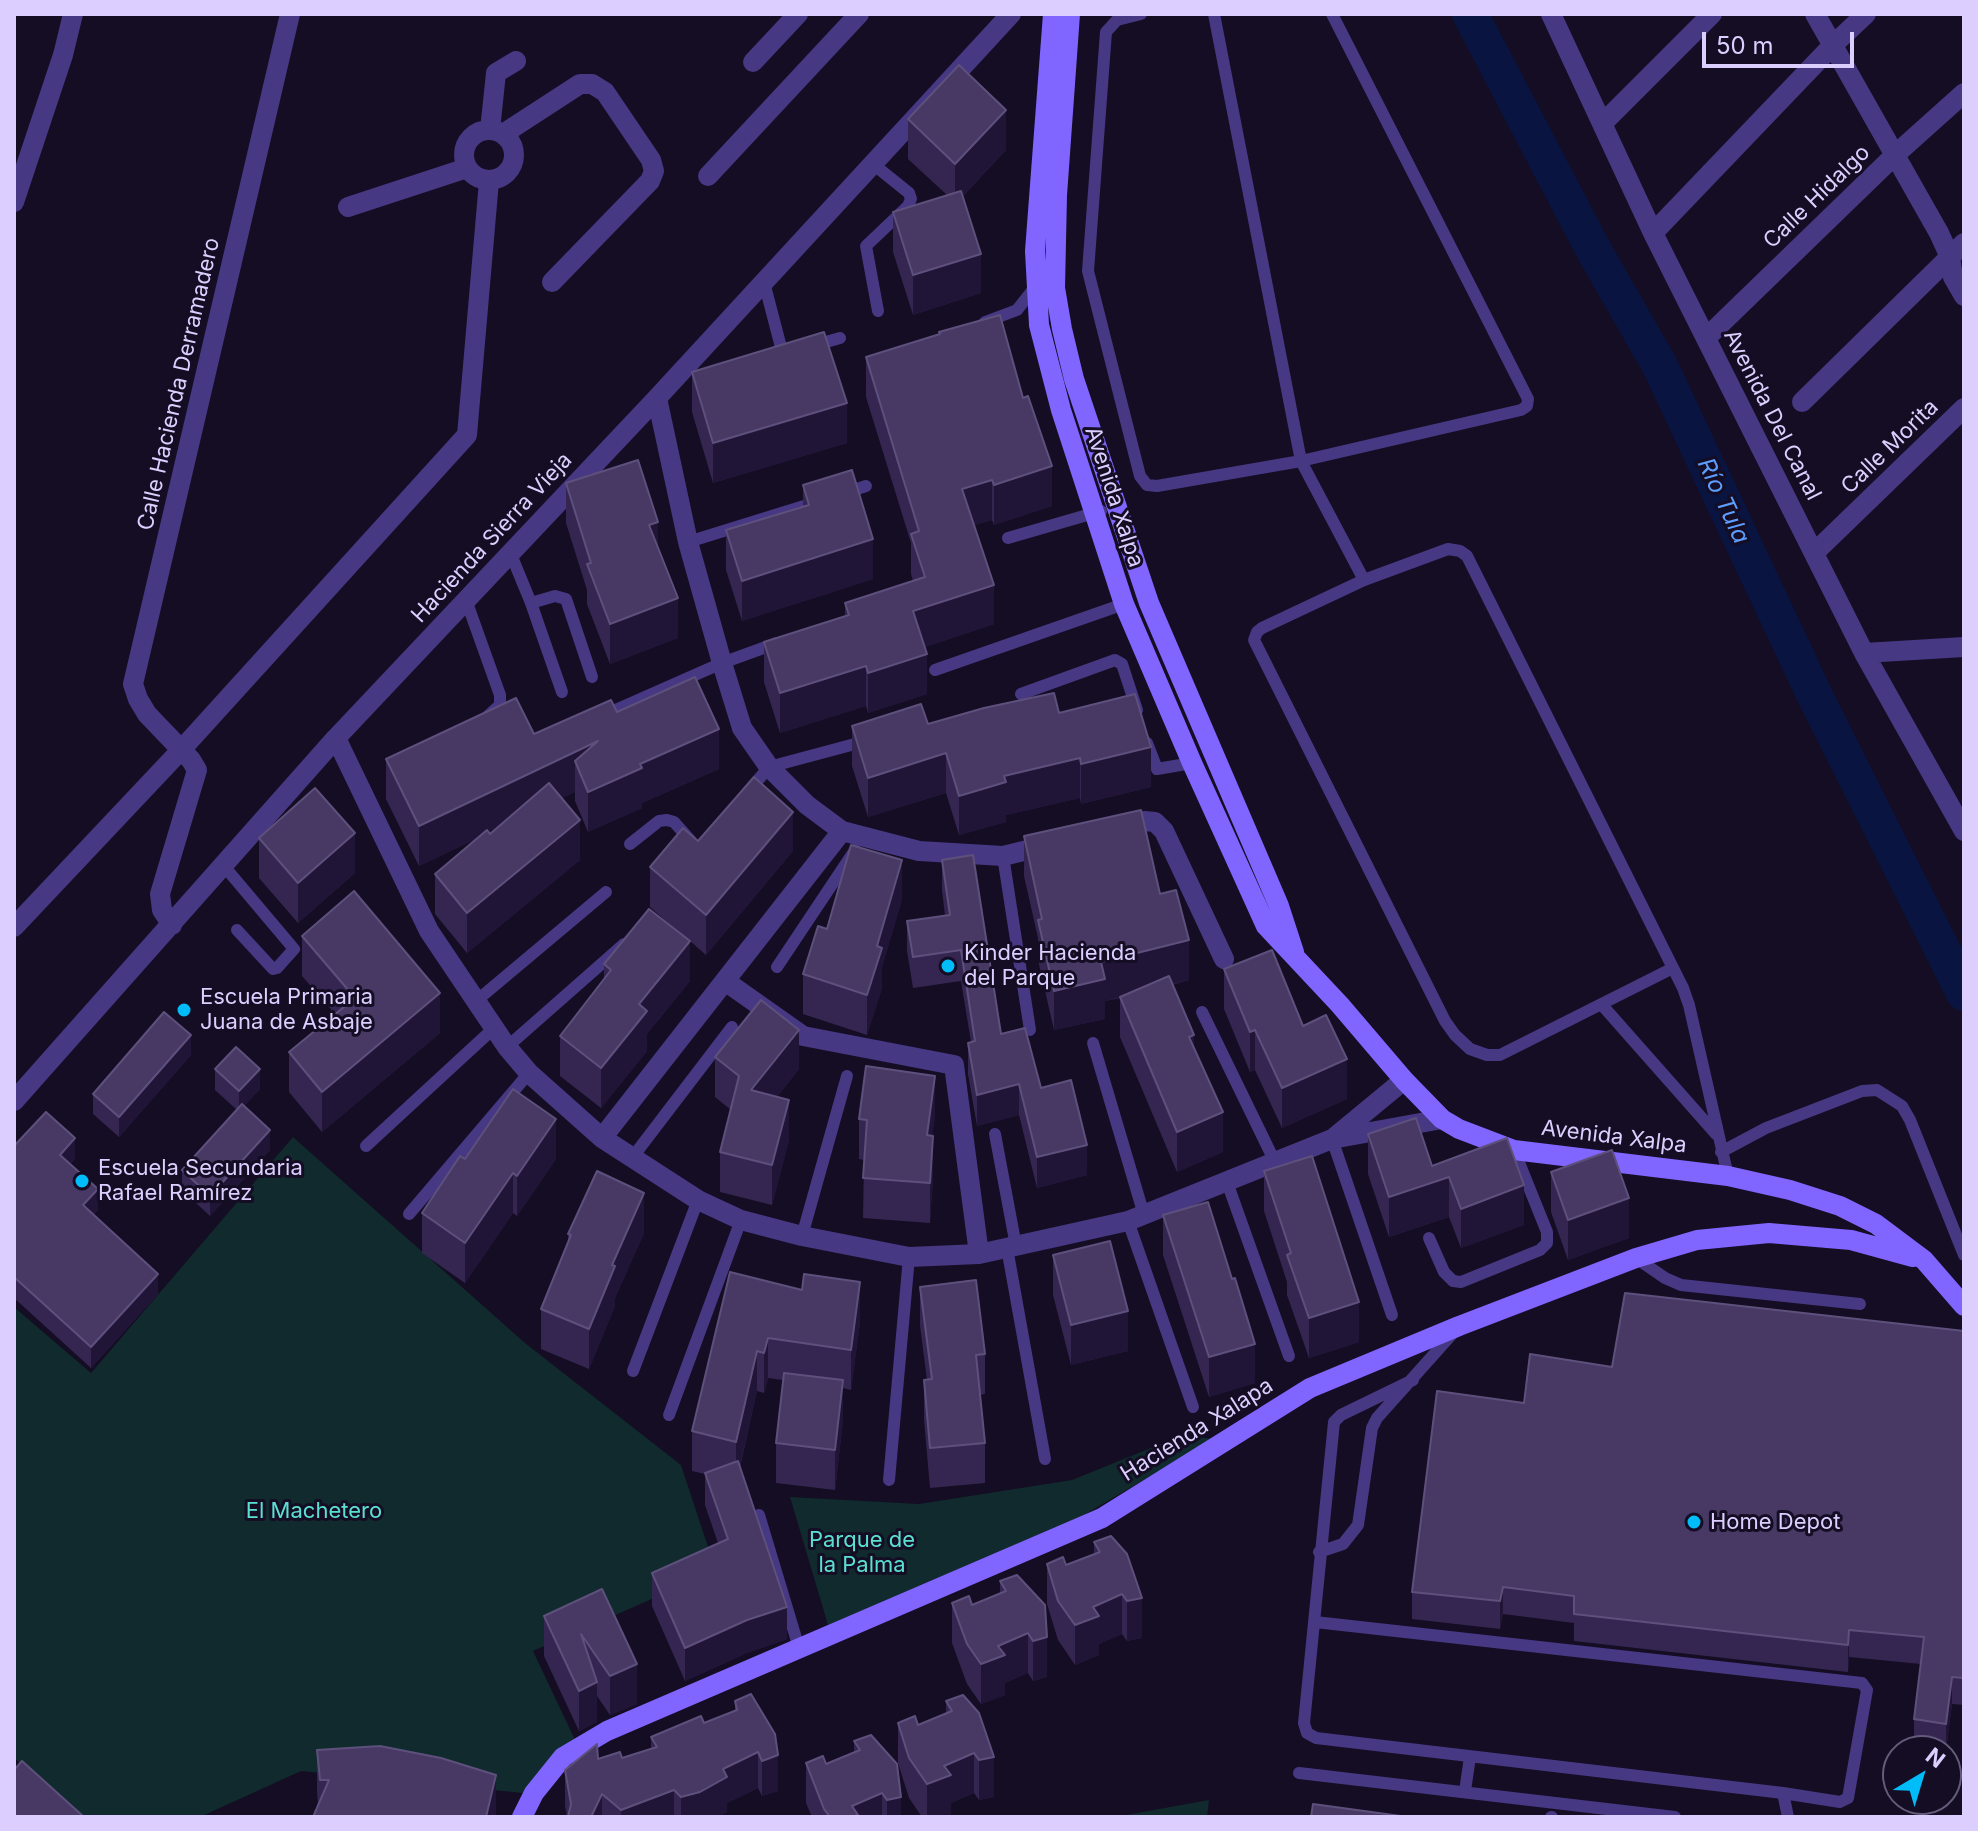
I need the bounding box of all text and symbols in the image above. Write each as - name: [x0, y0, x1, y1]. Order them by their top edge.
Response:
- scale bar: [1706, 16, 1858, 66]
- text: 50 m: [1716, 31, 1774, 60]
- street label: Calle Hidalgo: [1758, 140, 1876, 254]
- street label: Calle Hacienda Derramadero: [132, 235, 226, 533]
- street label: Avenida Del Canal: [1718, 325, 1826, 505]
- street label: Calle Morita: [1836, 394, 1944, 500]
- street label: Avenida Xalpa: [1079, 423, 1149, 571]
- street label: Hacienda Sierra Vieja: [406, 447, 578, 629]
- water label: Río Tula: [1691, 454, 1755, 548]
- place label: Kinder Hacienda del Parque: [964, 940, 1136, 992]
- marker: Kinder Hacienda del Parque: [939, 957, 957, 975]
- place label: Escuela Primaria Juana de Asbaje: [200, 984, 373, 1036]
- marker: Escuela Primaria Juana de Asbaje: [175, 1001, 193, 1019]
- street label: Avenida Xalpa: [1540, 1115, 1688, 1159]
- place label: Escuela Secundaria Rafael Ramírez: [98, 1155, 303, 1206]
- marker: Escuela Secundaria Rafael Ramírez: [73, 1172, 91, 1190]
- street label: Hacienda Xalapa: [1116, 1373, 1278, 1487]
- park label: El Machetero: [246, 1498, 382, 1524]
- place label: Home Depot: [1710, 1509, 1840, 1535]
- marker: Home Depot: [1685, 1513, 1703, 1531]
- park label: Parque de la Palma: [809, 1527, 915, 1578]
- north arrow: [1882, 1735, 1962, 1815]
- text: N: [1921, 1742, 1950, 1773]

